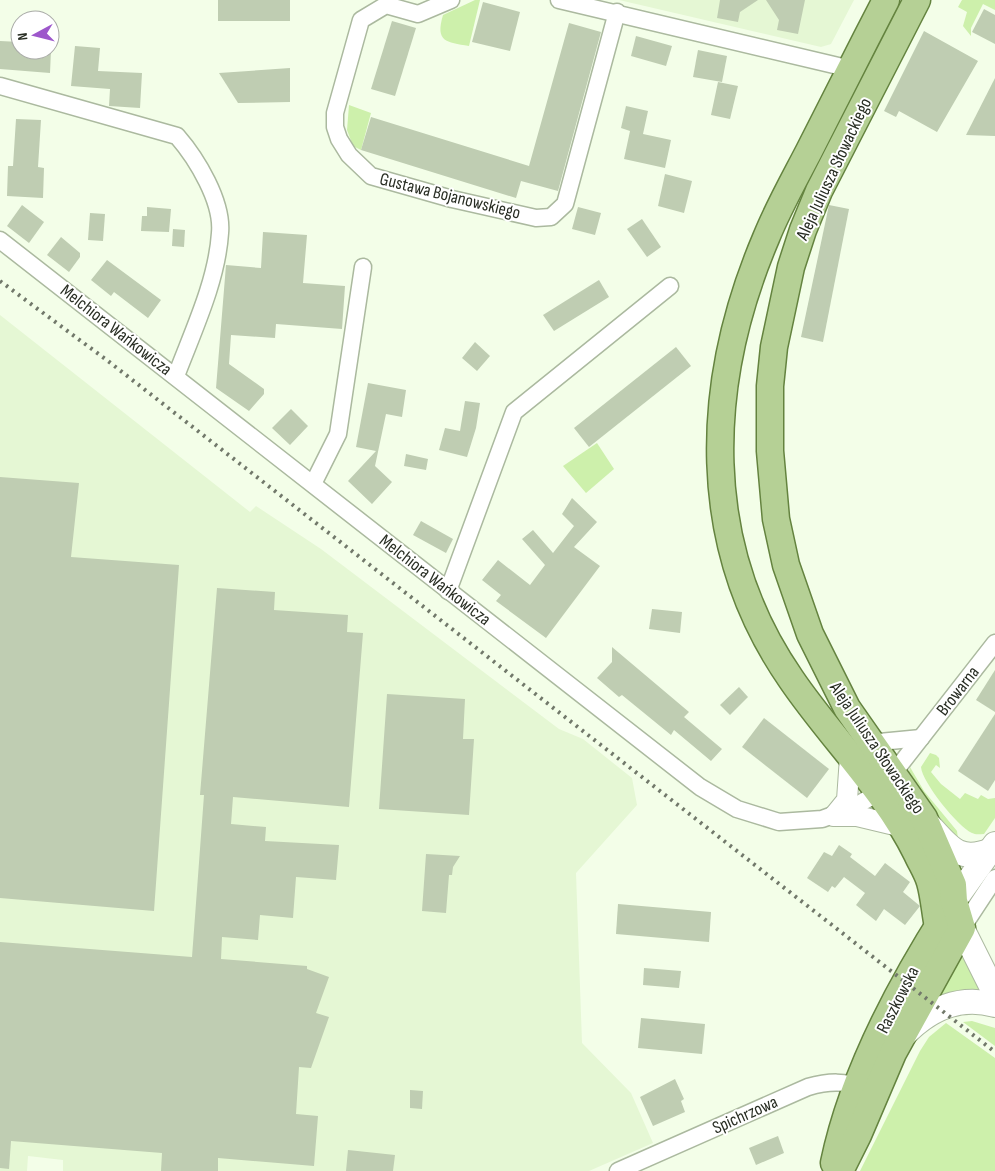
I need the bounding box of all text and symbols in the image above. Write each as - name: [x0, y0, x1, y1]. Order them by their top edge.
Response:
- north arrow: [10, 10, 60, 60]
- text: N: [14, 32, 31, 41]
- street label: Aleja Juliusza Słowackiego: [791, 95, 876, 244]
- street label: Gustawa Bojanowskiego: [377, 168, 523, 224]
- street label: Melchiora Wańkowicza: [56, 280, 176, 380]
- street label: Melchiora Wańkowicza: [375, 530, 495, 630]
- street label: Browarna: [932, 662, 984, 720]
- street label: Aleja Juliusza Słowackiego: [825, 677, 929, 818]
- street label: Raszkowska: [872, 963, 924, 1037]
- street label: Spichrzowa: [709, 1091, 781, 1139]

